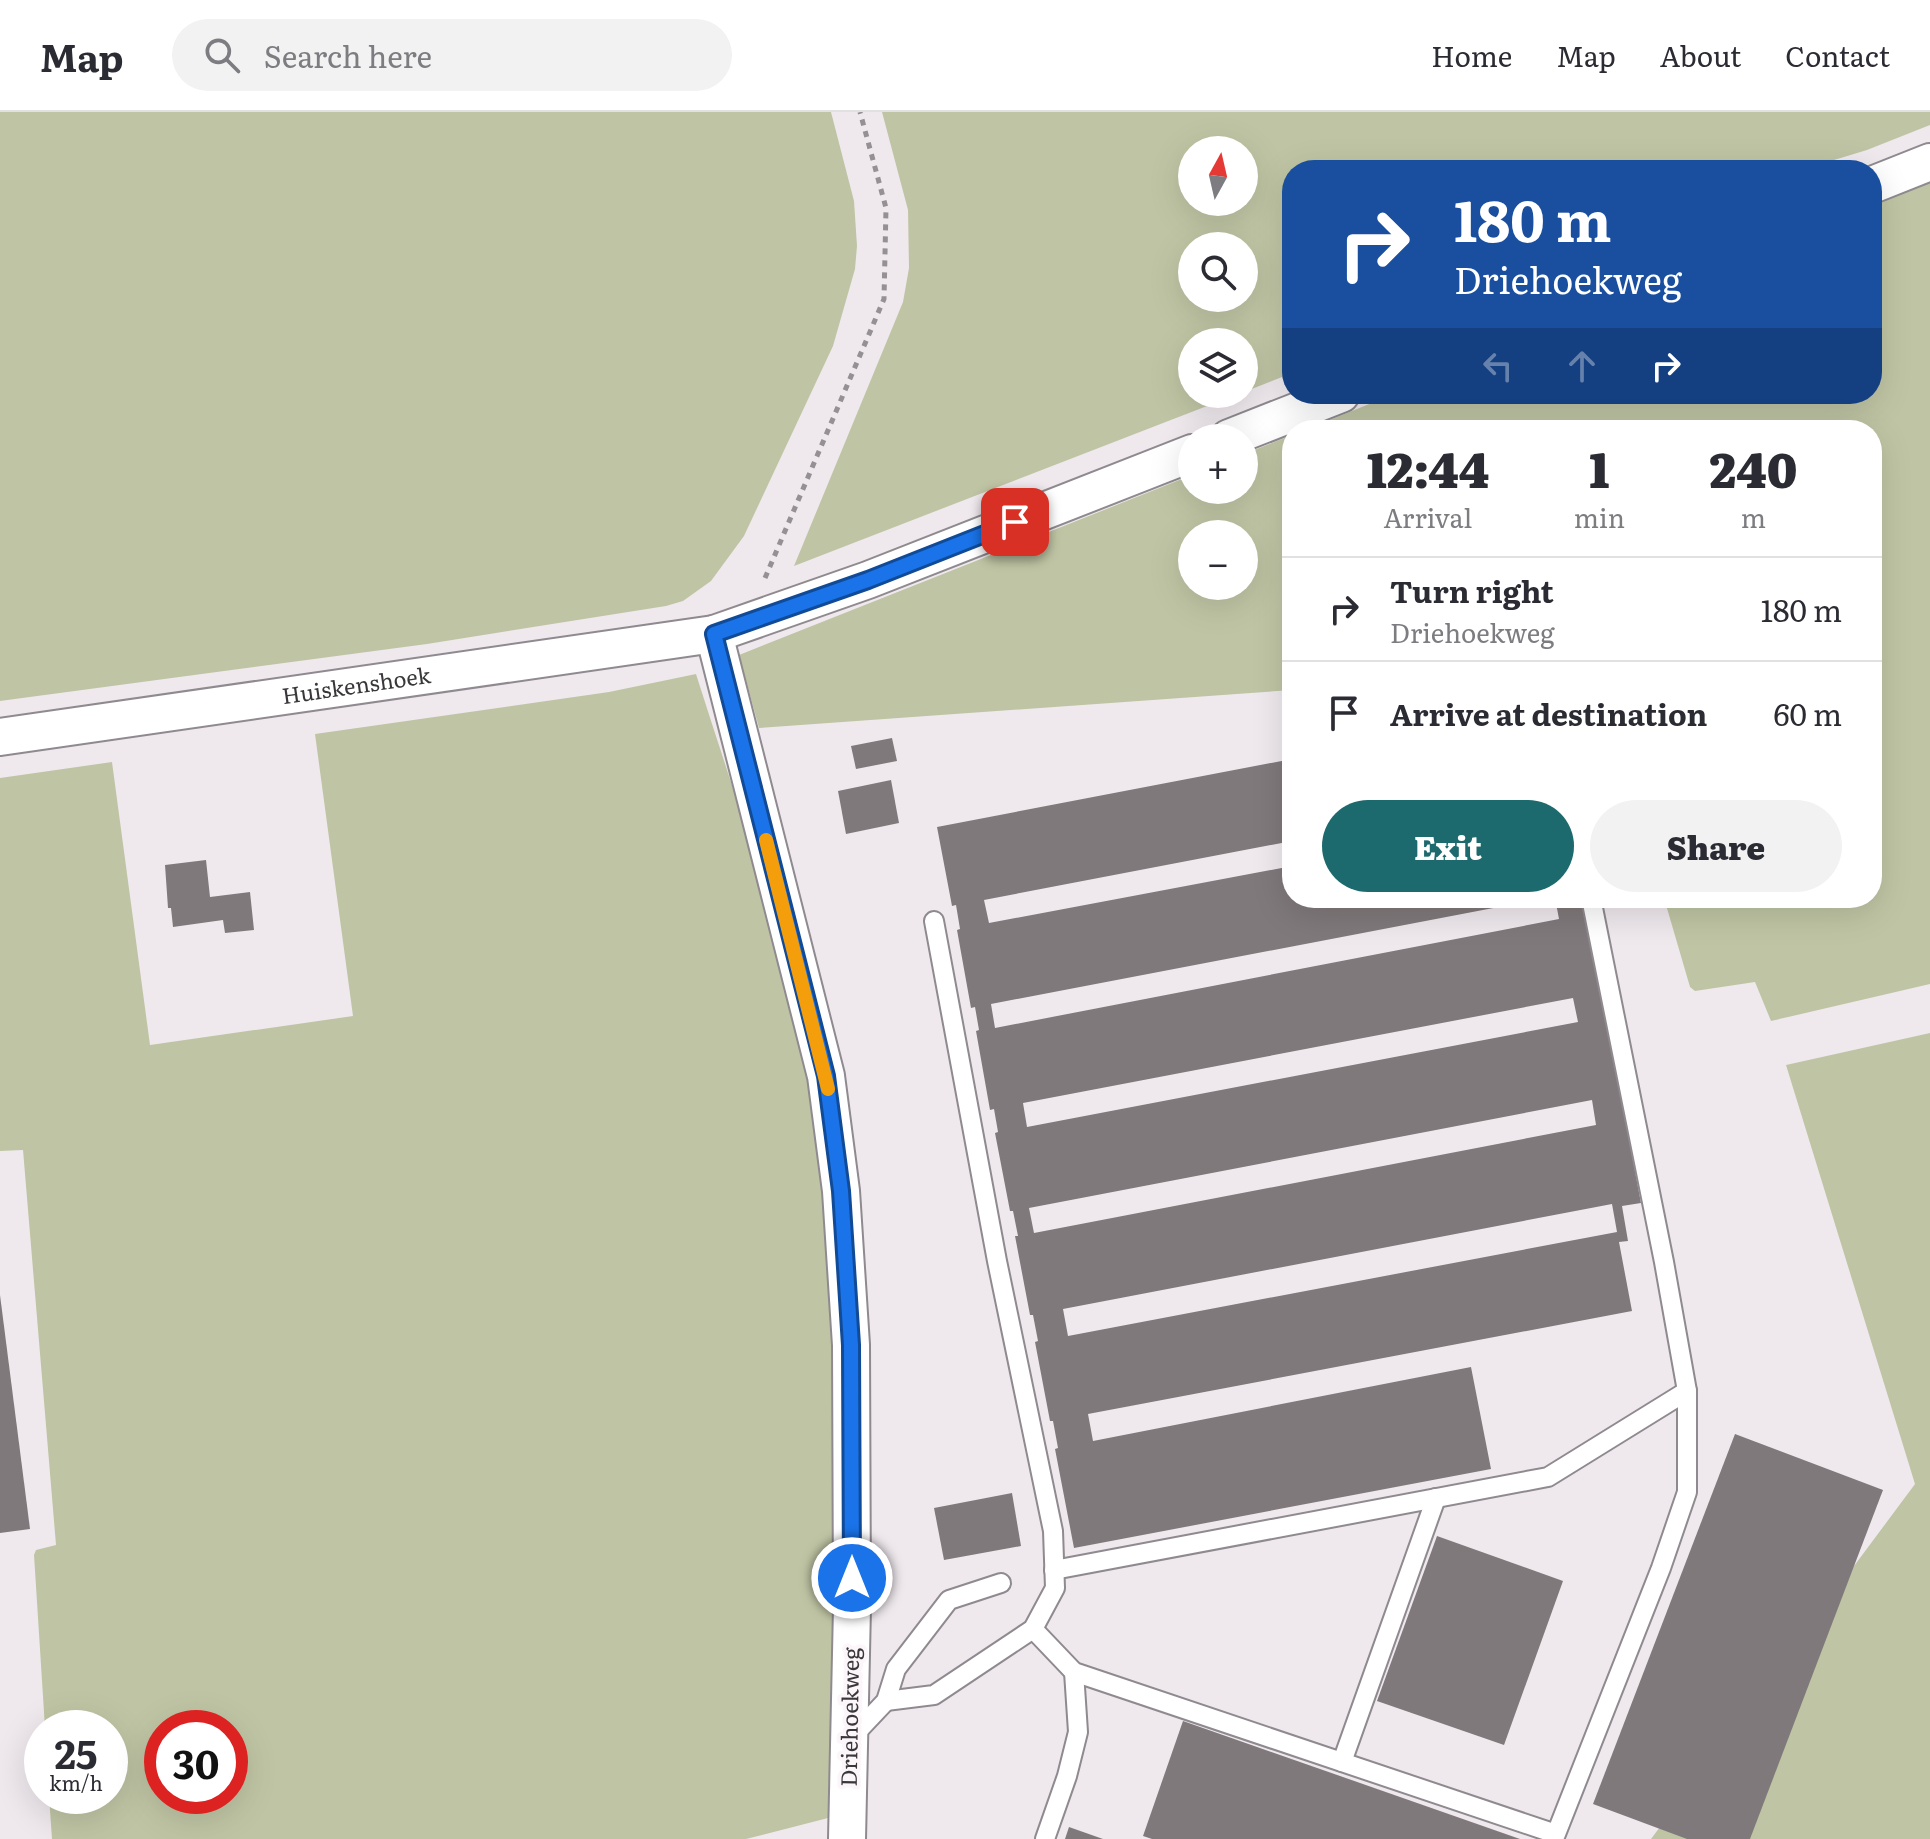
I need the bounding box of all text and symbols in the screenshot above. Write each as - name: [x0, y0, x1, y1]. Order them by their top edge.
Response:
- search box: [172, 19, 732, 91]
- text: Map: [40, 27, 124, 84]
- icon: search: [200, 33, 244, 77]
- text: Search here: [264, 33, 432, 77]
- text: Home: [1431, 34, 1512, 76]
- text: Map: [1556, 34, 1616, 76]
- text: About: [1660, 34, 1741, 76]
- text: Contact: [1785, 34, 1890, 76]
- north arrow: [1178, 136, 1258, 216]
- map controls: [1178, 136, 1258, 600]
- text: 180 m: [1454, 176, 1612, 259]
- icon: right: [1322, 192, 1426, 296]
- button: search: [1178, 232, 1258, 312]
- text: Driehoekweg: [1454, 252, 1682, 305]
- button: layers: [1178, 328, 1258, 408]
- icon: left: [1476, 344, 1520, 388]
- icon: ahead: [1560, 344, 1604, 388]
- icon: right: [1644, 344, 1688, 388]
- button: +: [1178, 424, 1258, 504]
- text: 12:44: [1367, 432, 1489, 503]
- text: 1: [1589, 432, 1609, 503]
- text: 240: [1710, 432, 1797, 503]
- pin: [981, 488, 1049, 556]
- text: Arrival: [1384, 497, 1472, 536]
- text: min: [1574, 497, 1625, 536]
- text: m: [1741, 497, 1766, 536]
- icon: arrive: [993, 500, 1037, 544]
- button: −: [1178, 520, 1258, 600]
- text: Turn right: [1390, 568, 1554, 612]
- icon: right: [1322, 587, 1366, 631]
- text: 180 m: [1761, 587, 1842, 631]
- text: Driehoekweg: [1390, 612, 1555, 651]
- street label: Huiskenshoek: [280, 657, 433, 711]
- icon: arrive: [1322, 691, 1366, 735]
- text: Arrive at destination: [1390, 691, 1707, 735]
- text: 60 m: [1773, 691, 1842, 735]
- button: Exit: [1322, 800, 1574, 892]
- button: Share: [1590, 800, 1842, 892]
- position arrow: [810, 1536, 894, 1620]
- street label: Driehoekweg: [831, 1646, 866, 1787]
- speed limit sign: 30: [144, 1710, 248, 1814]
- text: 25: [54, 1722, 98, 1781]
- text: km/h: [49, 1767, 103, 1797]

